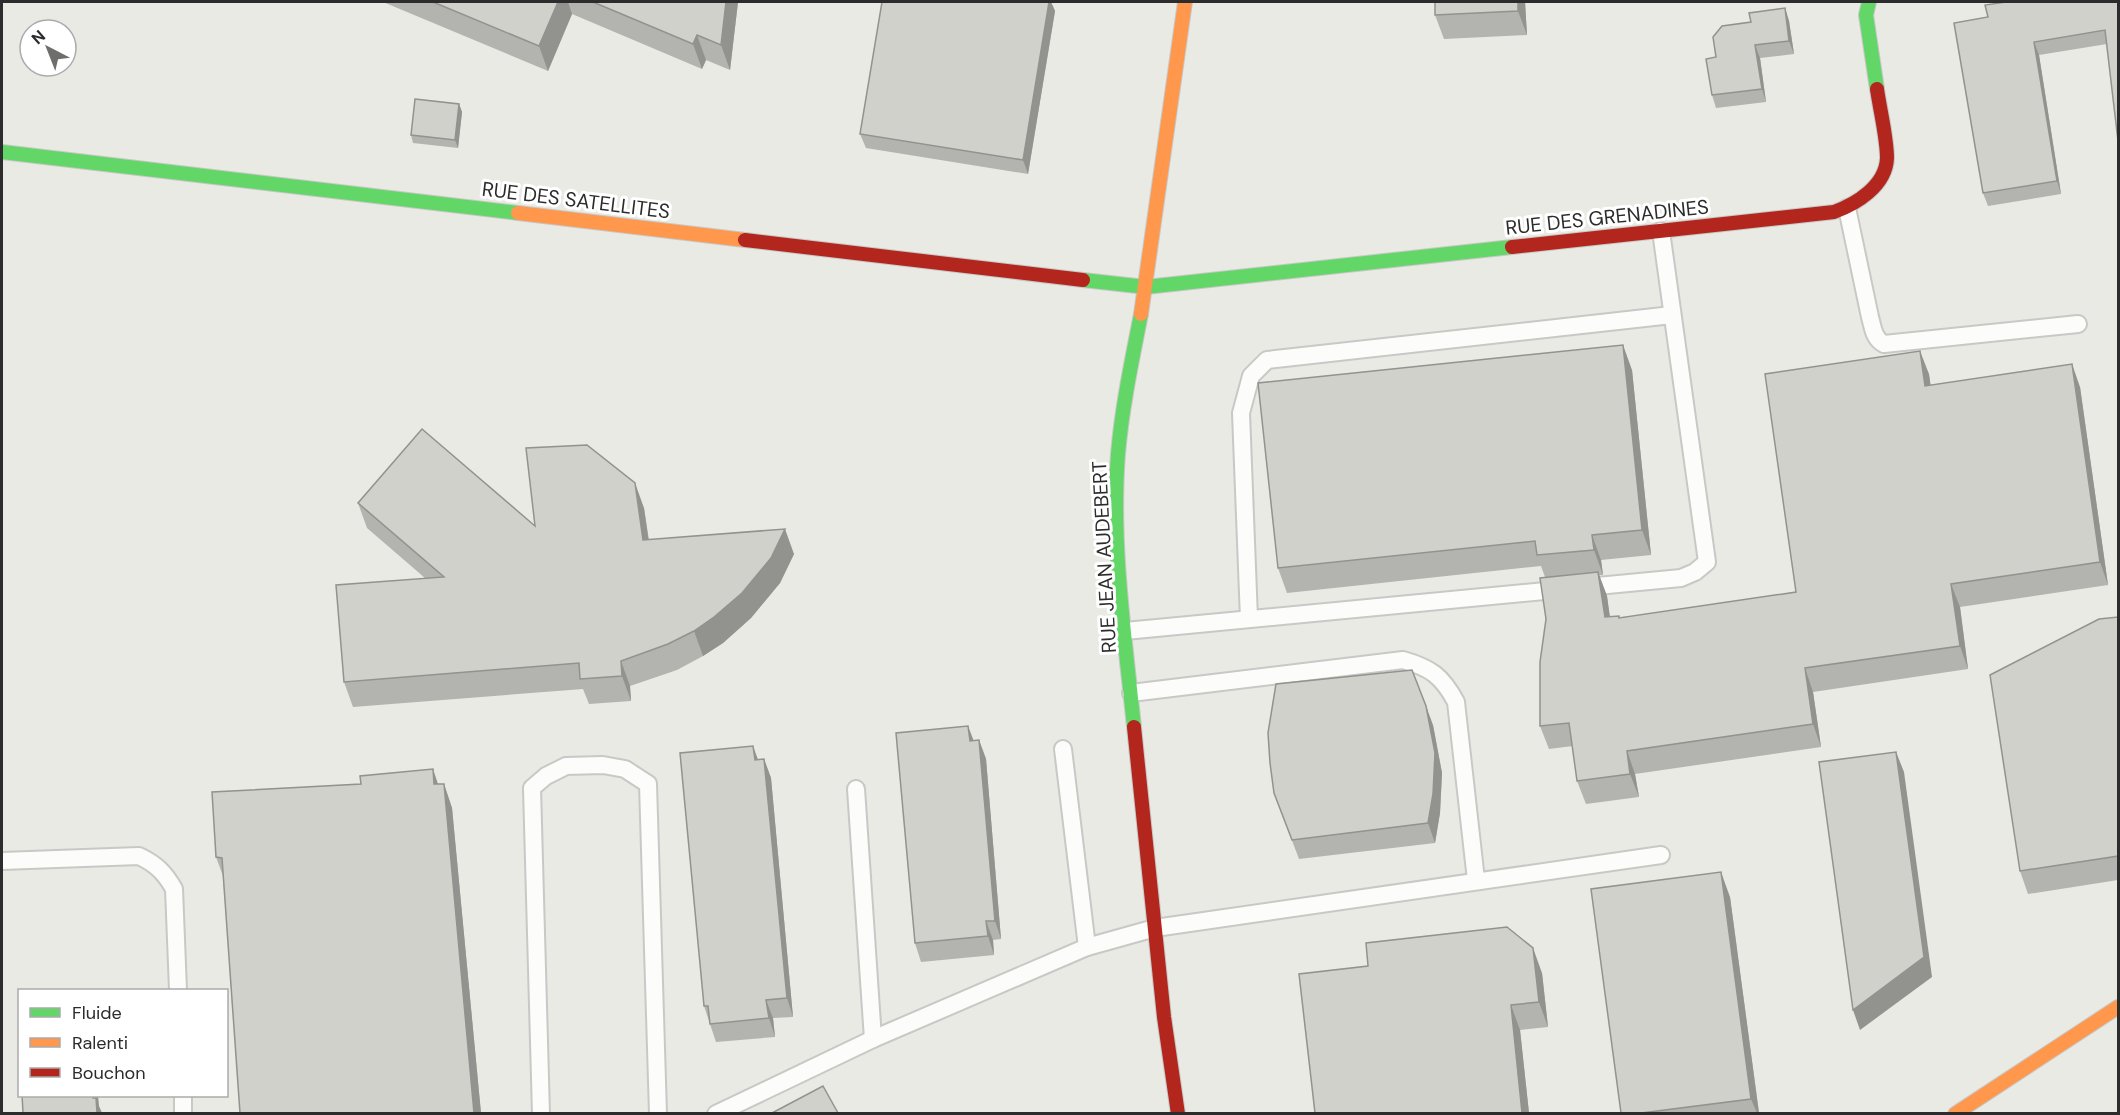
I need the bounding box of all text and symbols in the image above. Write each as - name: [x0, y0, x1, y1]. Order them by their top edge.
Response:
- north arrow: [18, 18, 78, 78]
- text: N: [27, 26, 50, 49]
- street label: RUE DES SATELLITES: [480, 176, 672, 224]
- street label: RUE DES GRENADINES: [1504, 193, 1710, 241]
- street label: RUE JEAN AUDEBERT: [1086, 460, 1122, 654]
- legend: [18, 989, 228, 1097]
- text: Fluide: [72, 1001, 122, 1025]
- text: Ralenti: [72, 1031, 128, 1055]
- text: Bouchon: [72, 1061, 146, 1085]

